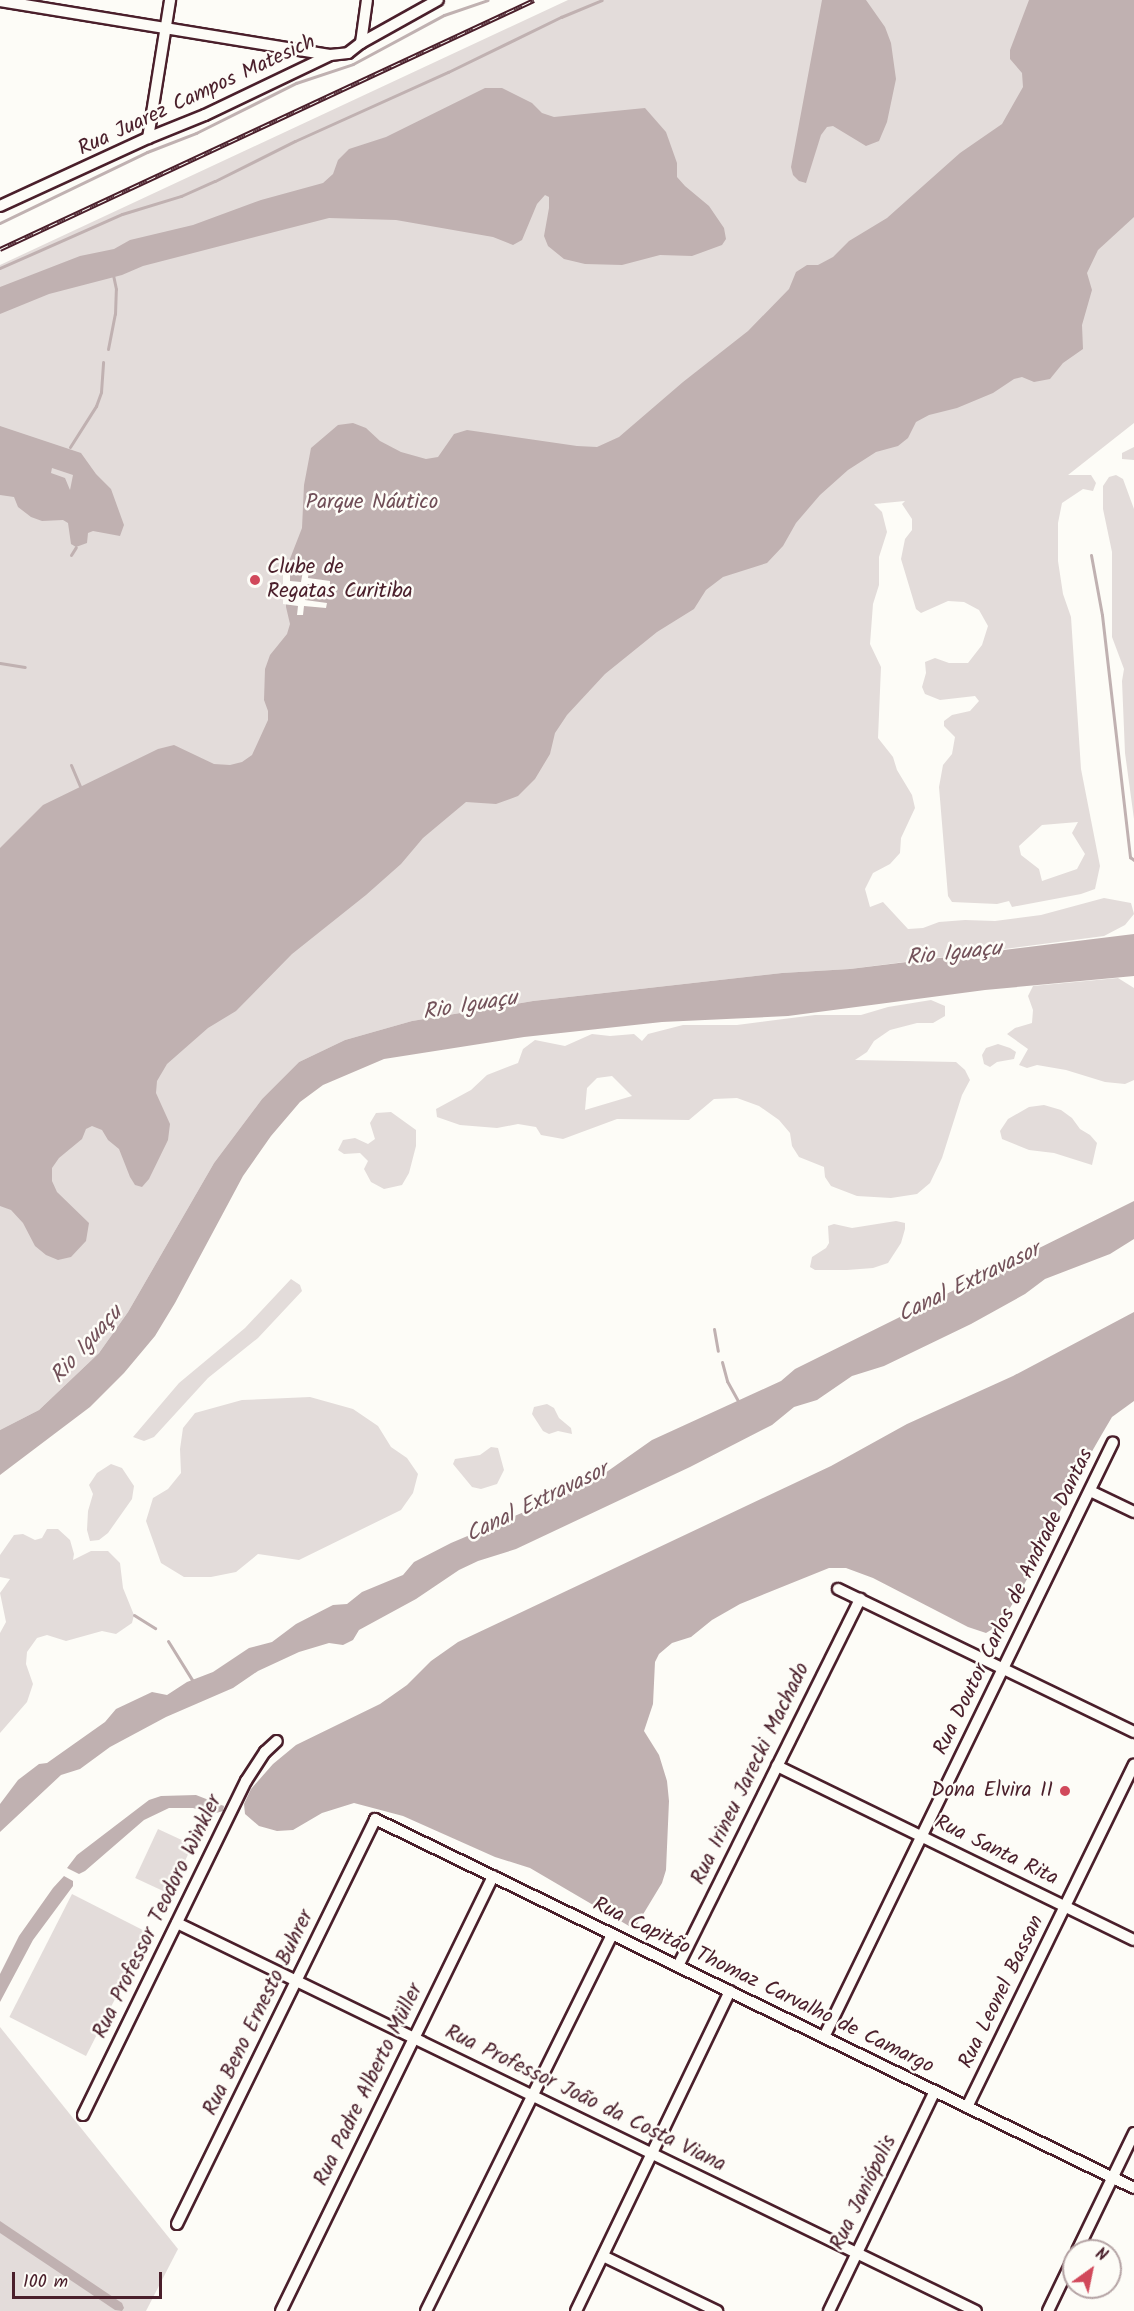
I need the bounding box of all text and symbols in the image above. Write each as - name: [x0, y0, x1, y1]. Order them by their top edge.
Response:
- street label: Rua Juarez Campos Matesich: [74, 30, 320, 162]
- park label: Parque Náutico: [306, 490, 438, 516]
- place label: Clube de Regatas Curitiba: [267, 555, 413, 605]
- marker: Clube de Regatas Curitiba: [248, 573, 262, 587]
- water label: Rio Iguaçu: [905, 936, 1003, 972]
- water label: Rio Iguaçu: [421, 985, 519, 1027]
- water label: Canal Extravasor: [894, 1237, 1044, 1329]
- water label: Rio Iguaçu: [45, 1301, 129, 1389]
- street label: Rua Doutor Carlos de Andrade Dantas: [929, 1445, 1099, 1759]
- water label: Canal Extravasor: [462, 1457, 612, 1549]
- street label: Rua Irineu Jarecki Machado: [686, 1659, 816, 1889]
- place label: Dona Elvira II: [931, 1778, 1053, 1804]
- marker: Dona Elvira II: [1058, 1784, 1072, 1798]
- street label: Rua Professor Teodoro Winkler: [88, 1791, 228, 2043]
- street label: Rua Santa Rita: [930, 1810, 1062, 1892]
- street label: Rua Capitão Thomaz Carvalho de Camargo: [588, 1892, 938, 2080]
- street label: Rua Beno Ernesto Buhrer: [198, 1906, 320, 2120]
- street label: Rua Leonel Bassan: [954, 1911, 1050, 2073]
- street label: Rua Padre Alberto Müller: [309, 1980, 429, 2190]
- street label: Rua Professor João da Costa Viana: [441, 2020, 729, 2178]
- street label: Rua Janiópolis: [825, 2131, 903, 2255]
- north arrow: [1062, 2239, 1122, 2299]
- text: N: [1090, 2242, 1112, 2268]
- scale bar: [15, 2260, 165, 2298]
- text: 100 m: [23, 2268, 68, 2297]

